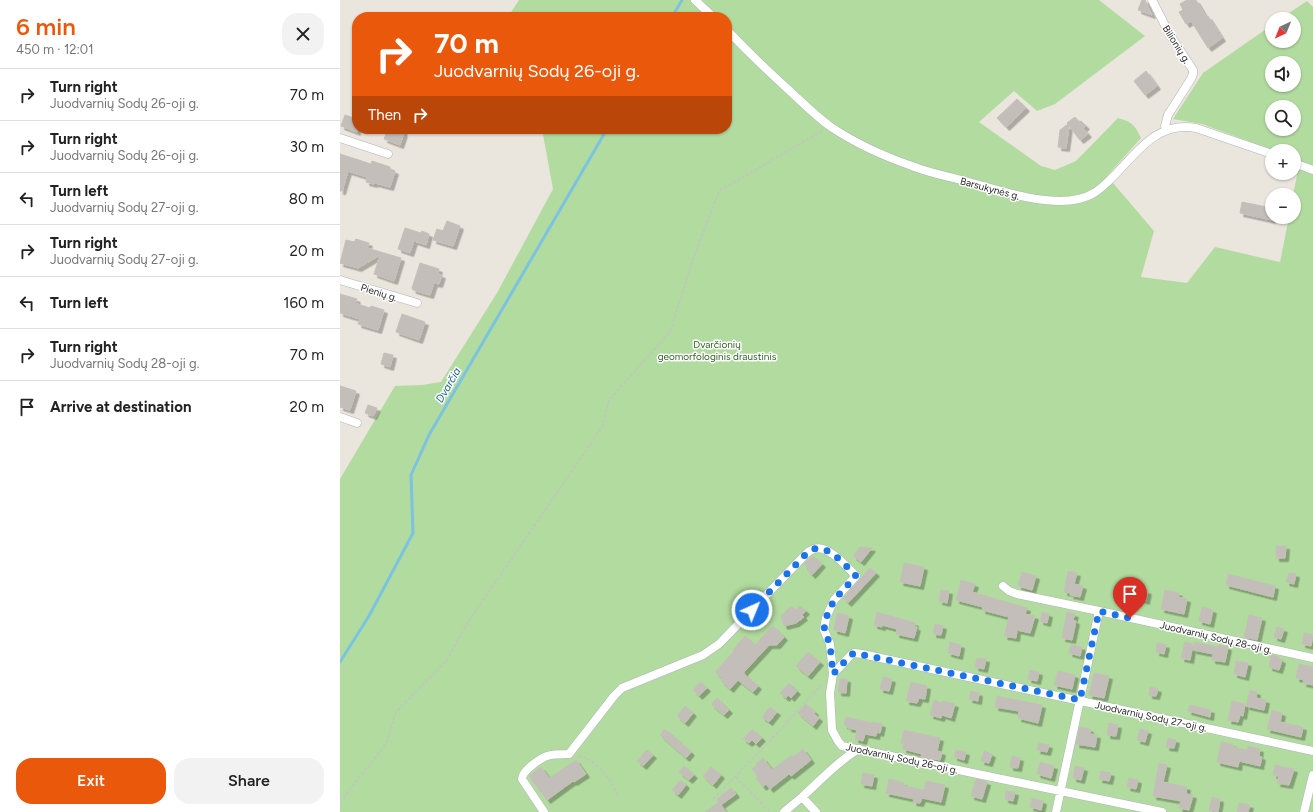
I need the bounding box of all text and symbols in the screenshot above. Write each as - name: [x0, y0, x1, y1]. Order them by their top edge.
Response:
- text: 6 min: [16, 12, 76, 41]
- north arrow: [1265, 12, 1301, 48]
- map controls: [1265, 12, 1301, 224]
- button: close: [282, 13, 324, 55]
- street label: Bilionių g.: [1160, 23, 1193, 66]
- text: 70 m: [434, 26, 499, 60]
- icon: right: [368, 28, 420, 80]
- text: 450 m · 12:01: [16, 42, 94, 57]
- button: sound: [1265, 56, 1301, 92]
- text: Juodvarnių Sodų 26-oji g.: [434, 60, 640, 82]
- text: Turn right: [50, 78, 118, 96]
- icon: right: [16, 84, 38, 106]
- text: 70 m: [290, 86, 324, 104]
- text: Juodvarnių Sodų 26-oji g.: [50, 96, 199, 111]
- button: search: [1265, 100, 1301, 136]
- icon: right: [409, 104, 431, 126]
- text: Then: [368, 106, 401, 124]
- text: Turn right: [50, 130, 118, 148]
- icon: right: [16, 136, 38, 158]
- text: 30 m: [290, 138, 324, 156]
- button: +: [1265, 144, 1301, 180]
- text: Juodvarnių Sodų 26-oji g.: [50, 148, 199, 163]
- street label: Barsukynės g.: [959, 174, 1021, 203]
- text: Turn left: [50, 182, 108, 200]
- icon: left: [16, 188, 38, 210]
- button: −: [1265, 188, 1301, 224]
- text: 80 m: [289, 190, 324, 208]
- text: Juodvarnių Sodų 27-oji g.: [50, 200, 198, 215]
- text: Turn right: [50, 234, 118, 252]
- icon: right: [16, 240, 38, 262]
- text: 20 m: [290, 242, 324, 260]
- text: Juodvarnių Sodų 27-oji g.: [50, 252, 198, 267]
- street label: Pienių g.: [359, 281, 399, 304]
- icon: left: [16, 292, 38, 314]
- text: Turn left: [50, 294, 108, 312]
- text: 160 m: [283, 294, 324, 312]
- text: Turn right: [50, 338, 118, 356]
- park label: Dvarčionių geomorfologinis draustinis: [658, 338, 777, 363]
- icon: right: [16, 344, 38, 366]
- text: 70 m: [290, 346, 324, 364]
- text: Juodvarnių Sodų 28-oji g.: [50, 356, 199, 371]
- water label: Dvarčia: [433, 365, 464, 405]
- icon: arrive: [16, 396, 38, 418]
- text: Arrive at destination: [50, 398, 191, 416]
- text: 20 m: [290, 398, 324, 416]
- pin: [1113, 577, 1147, 618]
- icon: arrive: [1119, 583, 1141, 605]
- position arrow: [731, 589, 773, 631]
- street label: Juodvarnių Sodų 28-oji g.: [1158, 618, 1273, 657]
- street label: Juodvarnių Sodų 27-oji g.: [1094, 698, 1208, 735]
- street label: Juodvarnių Sodų 26-oji g.: [845, 740, 959, 777]
- button: Exit: [16, 758, 166, 804]
- button: Share: [174, 758, 324, 804]

